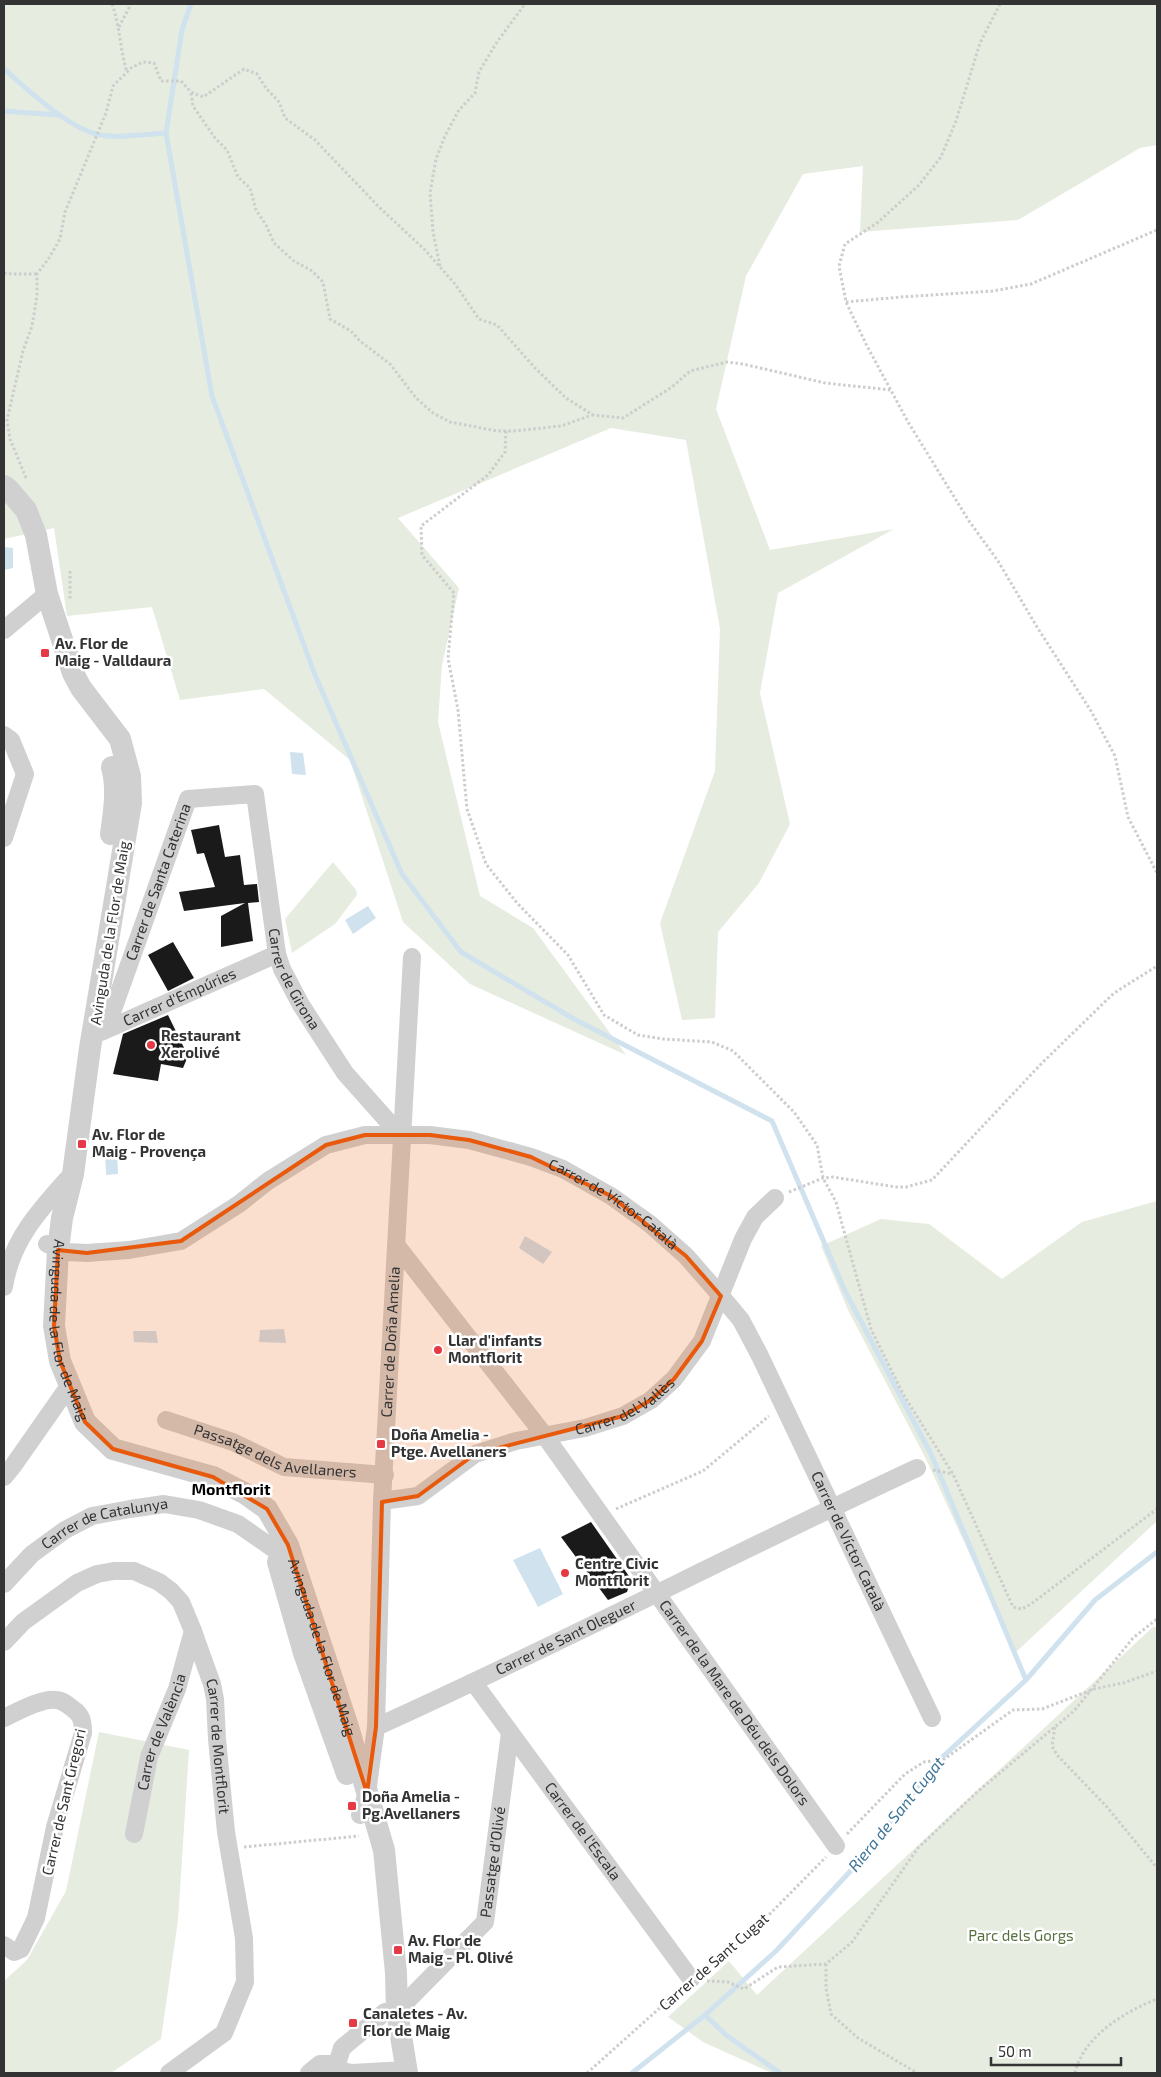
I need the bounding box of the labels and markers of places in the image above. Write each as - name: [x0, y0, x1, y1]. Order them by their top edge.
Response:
- place label: Av. Flor de Maig - Valldaura: [55, 634, 171, 669]
- marker: Av. Flor de Maig - Valldaura: [39, 647, 51, 659]
- place label: Restaurant Xerolivé: [161, 1026, 241, 1061]
- marker: Restaurant Xerolivé: [145, 1039, 157, 1051]
- place label: Av. Flor de Maig - Provença: [92, 1125, 206, 1162]
- marker: Av. Flor de Maig - Provença: [76, 1138, 88, 1150]
- place label: Llar d'infants Montflorit: [448, 1331, 542, 1366]
- marker: Llar d'infants Montflorit: [432, 1344, 444, 1356]
- place label: Doña Amelia - Ptge. Avellaners: [391, 1425, 507, 1460]
- marker: Doña Amelia - Ptge. Avellaners: [375, 1438, 387, 1450]
- place label: Centre Civic Montflorit: [575, 1554, 659, 1589]
- marker: Centre Civic Montflorit: [559, 1567, 571, 1579]
- place label: Doña Amelia - Pg.Avellaners: [362, 1787, 460, 1822]
- marker: Doña Amelia - Pg.Avellaners: [346, 1800, 358, 1812]
- place label: Av. Flor de Maig - Pl. Olivé: [408, 1931, 513, 1966]
- marker: Av. Flor de Maig - Pl. Olivé: [392, 1944, 404, 1956]
- place label: Canaletes - Av. Flor de Maig: [363, 2004, 467, 2039]
- marker: Canaletes - Av. Flor de Maig: [347, 2017, 359, 2029]

